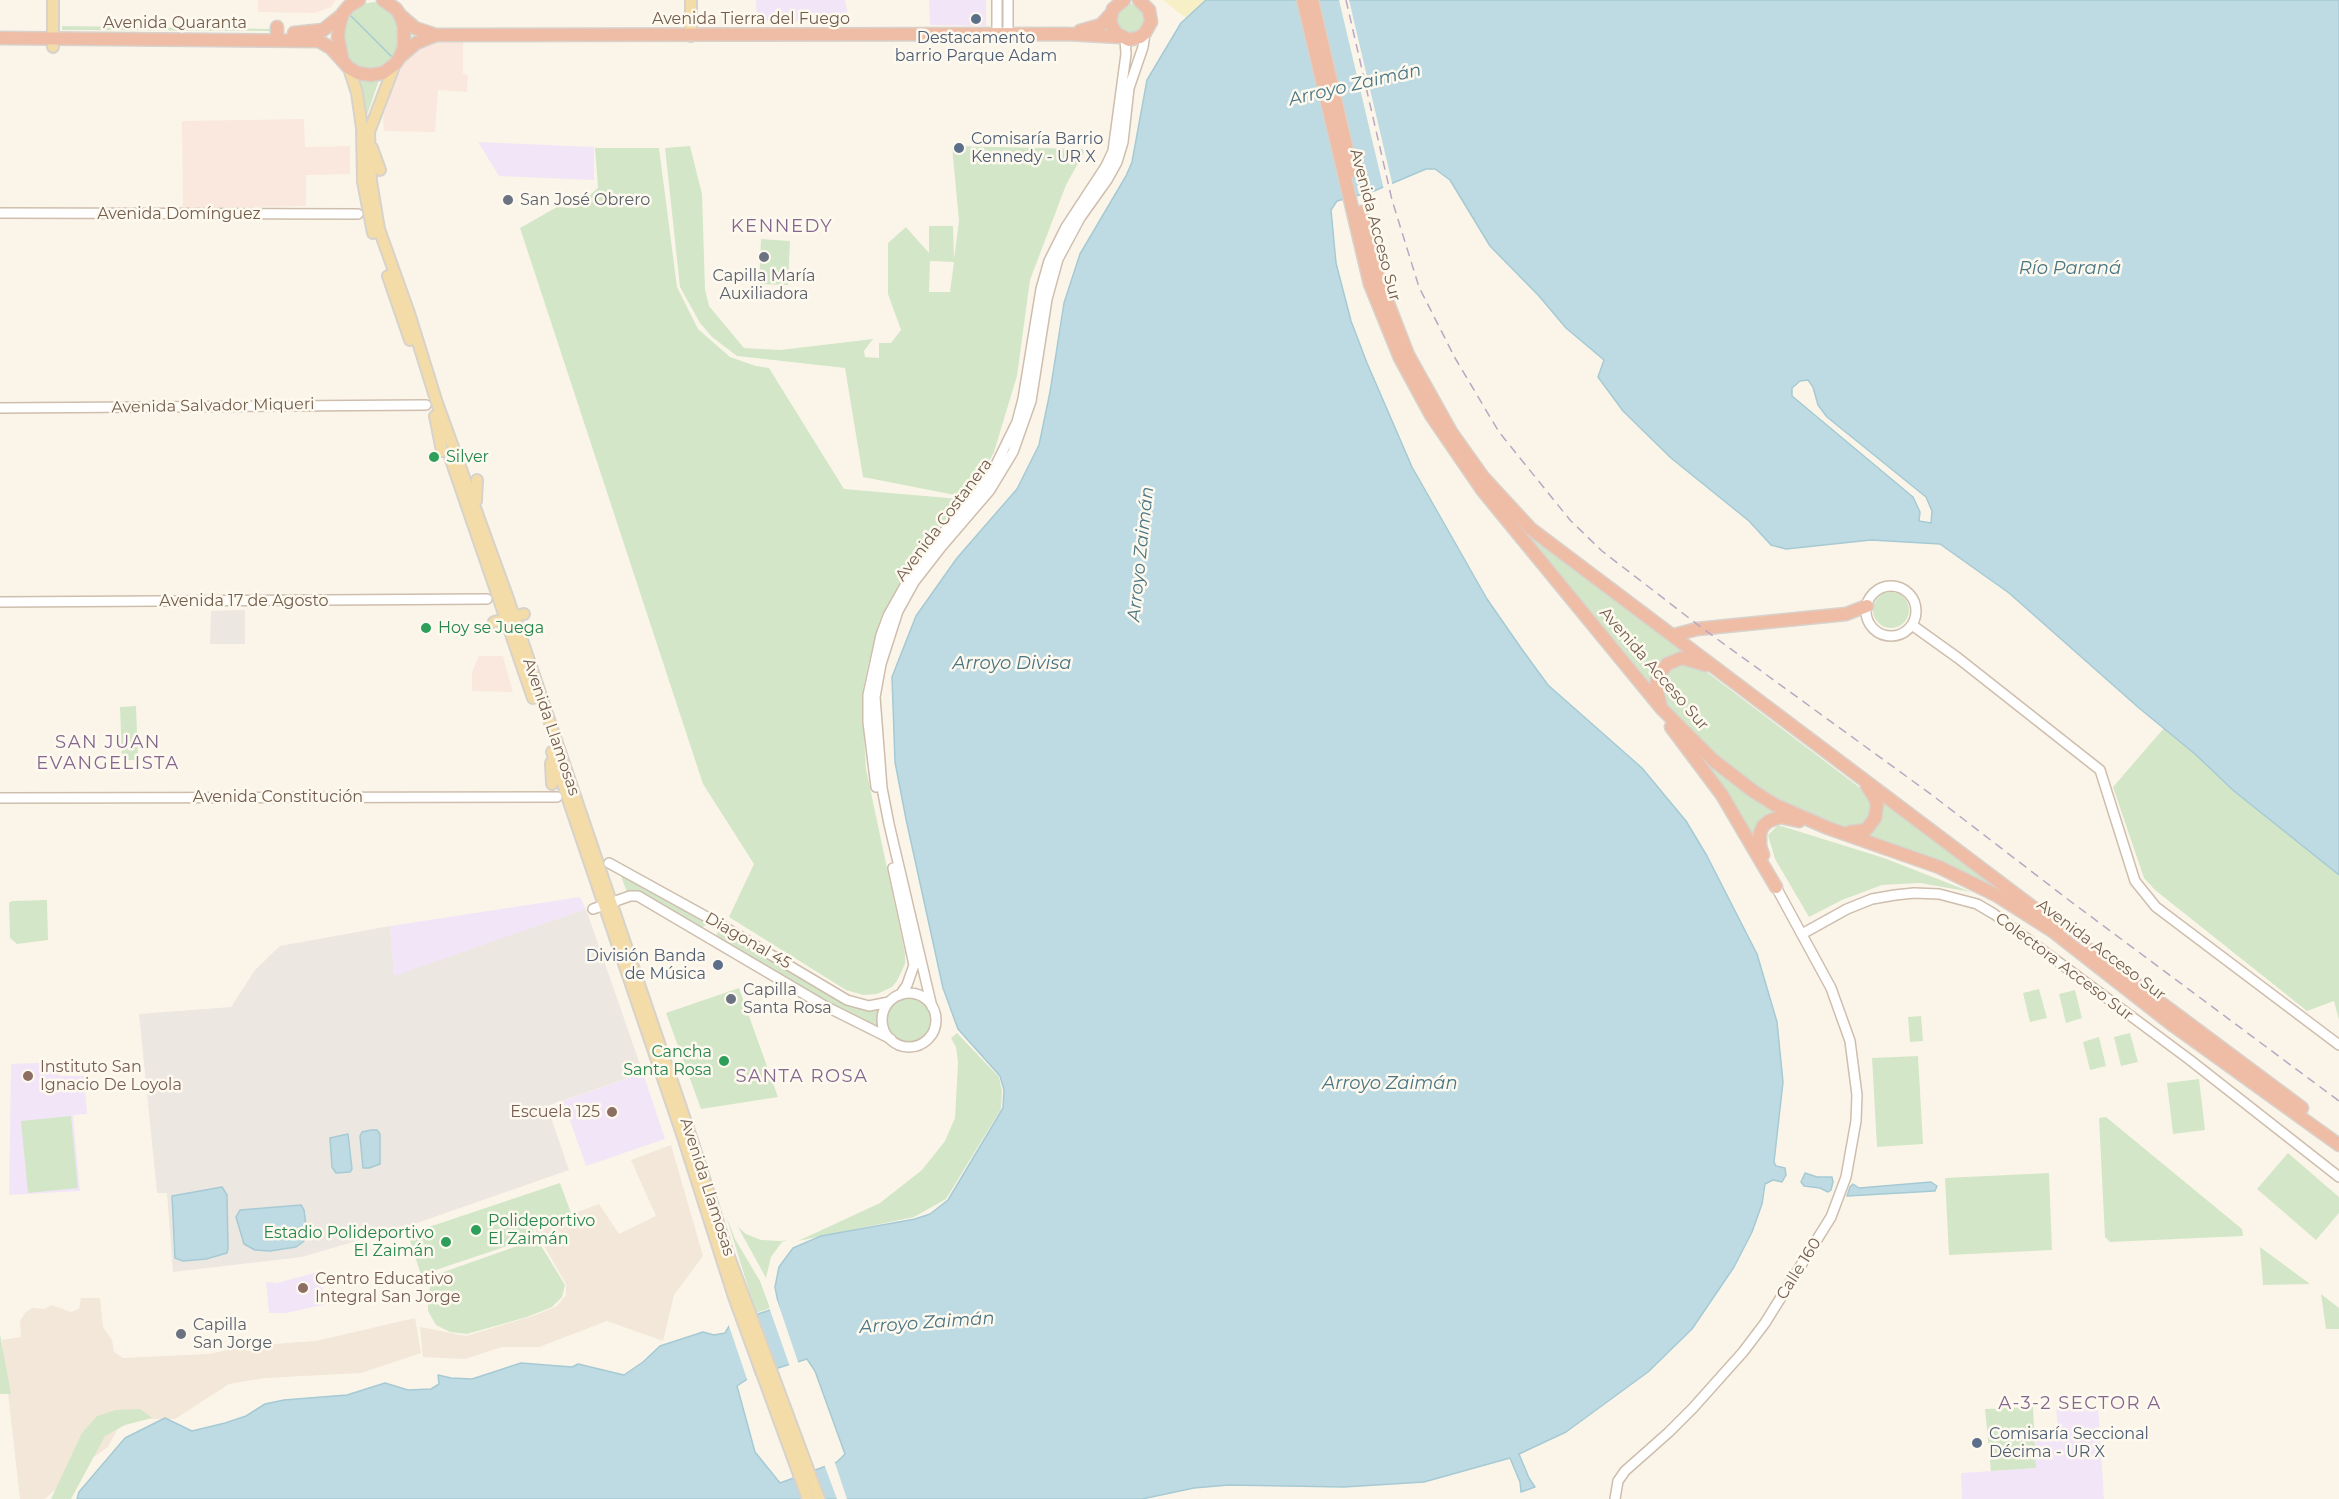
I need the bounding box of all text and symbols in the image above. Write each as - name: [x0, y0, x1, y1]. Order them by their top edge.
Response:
- street label: Avenida Tierra del Fuego: [652, 9, 850, 29]
- marker: Destacamento barrio Parque Adam: [969, 12, 983, 26]
- street label: Avenida Quaranta: [103, 13, 247, 33]
- place label: Destacamento barrio Parque Adam: [895, 28, 1057, 66]
- water label: Arroyo Zaimán: [1287, 59, 1423, 111]
- place label: Comisaría Barrio Kennedy - UR X: [971, 129, 1103, 167]
- marker: Comisaría Barrio Kennedy - UR X: [952, 141, 966, 155]
- street label: Avenida Acceso Sur: [1345, 147, 1405, 303]
- place label: San José Obrero: [520, 190, 650, 210]
- marker: San José Obrero: [501, 193, 515, 207]
- street label: Avenida Domínguez: [97, 204, 261, 224]
- district label: KENNEDY: [731, 216, 833, 238]
- marker: Capilla María Auxiliadora: [757, 250, 771, 264]
- water label: Río Paraná: [2019, 258, 2121, 280]
- place label: Capilla María Auxiliadora: [713, 266, 815, 304]
- street label: Avenida Salvador Miqueri: [111, 395, 315, 417]
- place label: Silver: [446, 447, 489, 467]
- marker: Silver: [427, 450, 441, 464]
- street label: Avenida Costanera: [892, 455, 996, 585]
- water label: Arroyo Zaimán: [1123, 486, 1159, 622]
- street label: Avenida 17 de Agosto: [159, 591, 329, 611]
- street label: Avenida Acceso Sur: [1595, 604, 1713, 734]
- place label: Hoy se Juega: [438, 618, 544, 638]
- marker: Hoy se Juega: [419, 621, 433, 635]
- water label: Arroyo Divisa: [953, 653, 1071, 675]
- street label: Avenida Llamosas: [518, 656, 584, 798]
- district label: SAN JUAN EVANGELISTA: [36, 732, 180, 774]
- street label: Avenida Constitución: [193, 787, 363, 807]
- street label: Avenida Acceso Sur: [2033, 895, 2169, 1005]
- street label: Diagonal 45: [702, 909, 794, 973]
- street label: Colectora Acceso Sur: [1991, 909, 2137, 1025]
- place label: División Banda de Música: [586, 946, 706, 984]
- marker: División Banda de Música: [711, 958, 725, 972]
- place label: Capilla Santa Rosa: [743, 980, 832, 1018]
- marker: Capilla Santa Rosa: [724, 992, 738, 1006]
- place label: Cancha Santa Rosa: [623, 1042, 712, 1080]
- marker: Cancha Santa Rosa: [717, 1054, 731, 1068]
- place label: Instituto San Ignacio De Loyola: [40, 1057, 182, 1095]
- district label: SANTA ROSA: [735, 1066, 869, 1088]
- marker: Instituto San Ignacio De Loyola: [21, 1069, 35, 1083]
- water label: Arroyo Zaimán: [1322, 1073, 1458, 1095]
- place label: Escuela 125: [510, 1102, 600, 1122]
- marker: Escuela 125: [605, 1105, 619, 1119]
- street label: Avenida Llamosas: [676, 1116, 738, 1258]
- place label: Polideportivo El Zaimán: [488, 1211, 595, 1249]
- place label: Estadio Polideportivo El Zaimán: [263, 1223, 434, 1261]
- marker: Polideportivo El Zaimán: [469, 1223, 483, 1237]
- marker: Estadio Polideportivo El Zaimán: [439, 1235, 453, 1249]
- street label: Calle 160: [1773, 1235, 1825, 1303]
- place label: Centro Educativo Integral San Jorge: [315, 1269, 460, 1307]
- marker: Centro Educativo Integral San Jorge: [296, 1281, 310, 1295]
- water label: Arroyo Zaimán: [859, 1308, 995, 1338]
- place label: Capilla San Jorge: [193, 1315, 272, 1353]
- marker: Capilla San Jorge: [174, 1327, 188, 1341]
- district label: A-3-2 SECTOR A: [1998, 1393, 2162, 1415]
- place label: Comisaría Seccional Décima - UR X: [1989, 1424, 2149, 1462]
- marker: Comisaría Seccional Décima - UR X: [1970, 1436, 1984, 1450]

